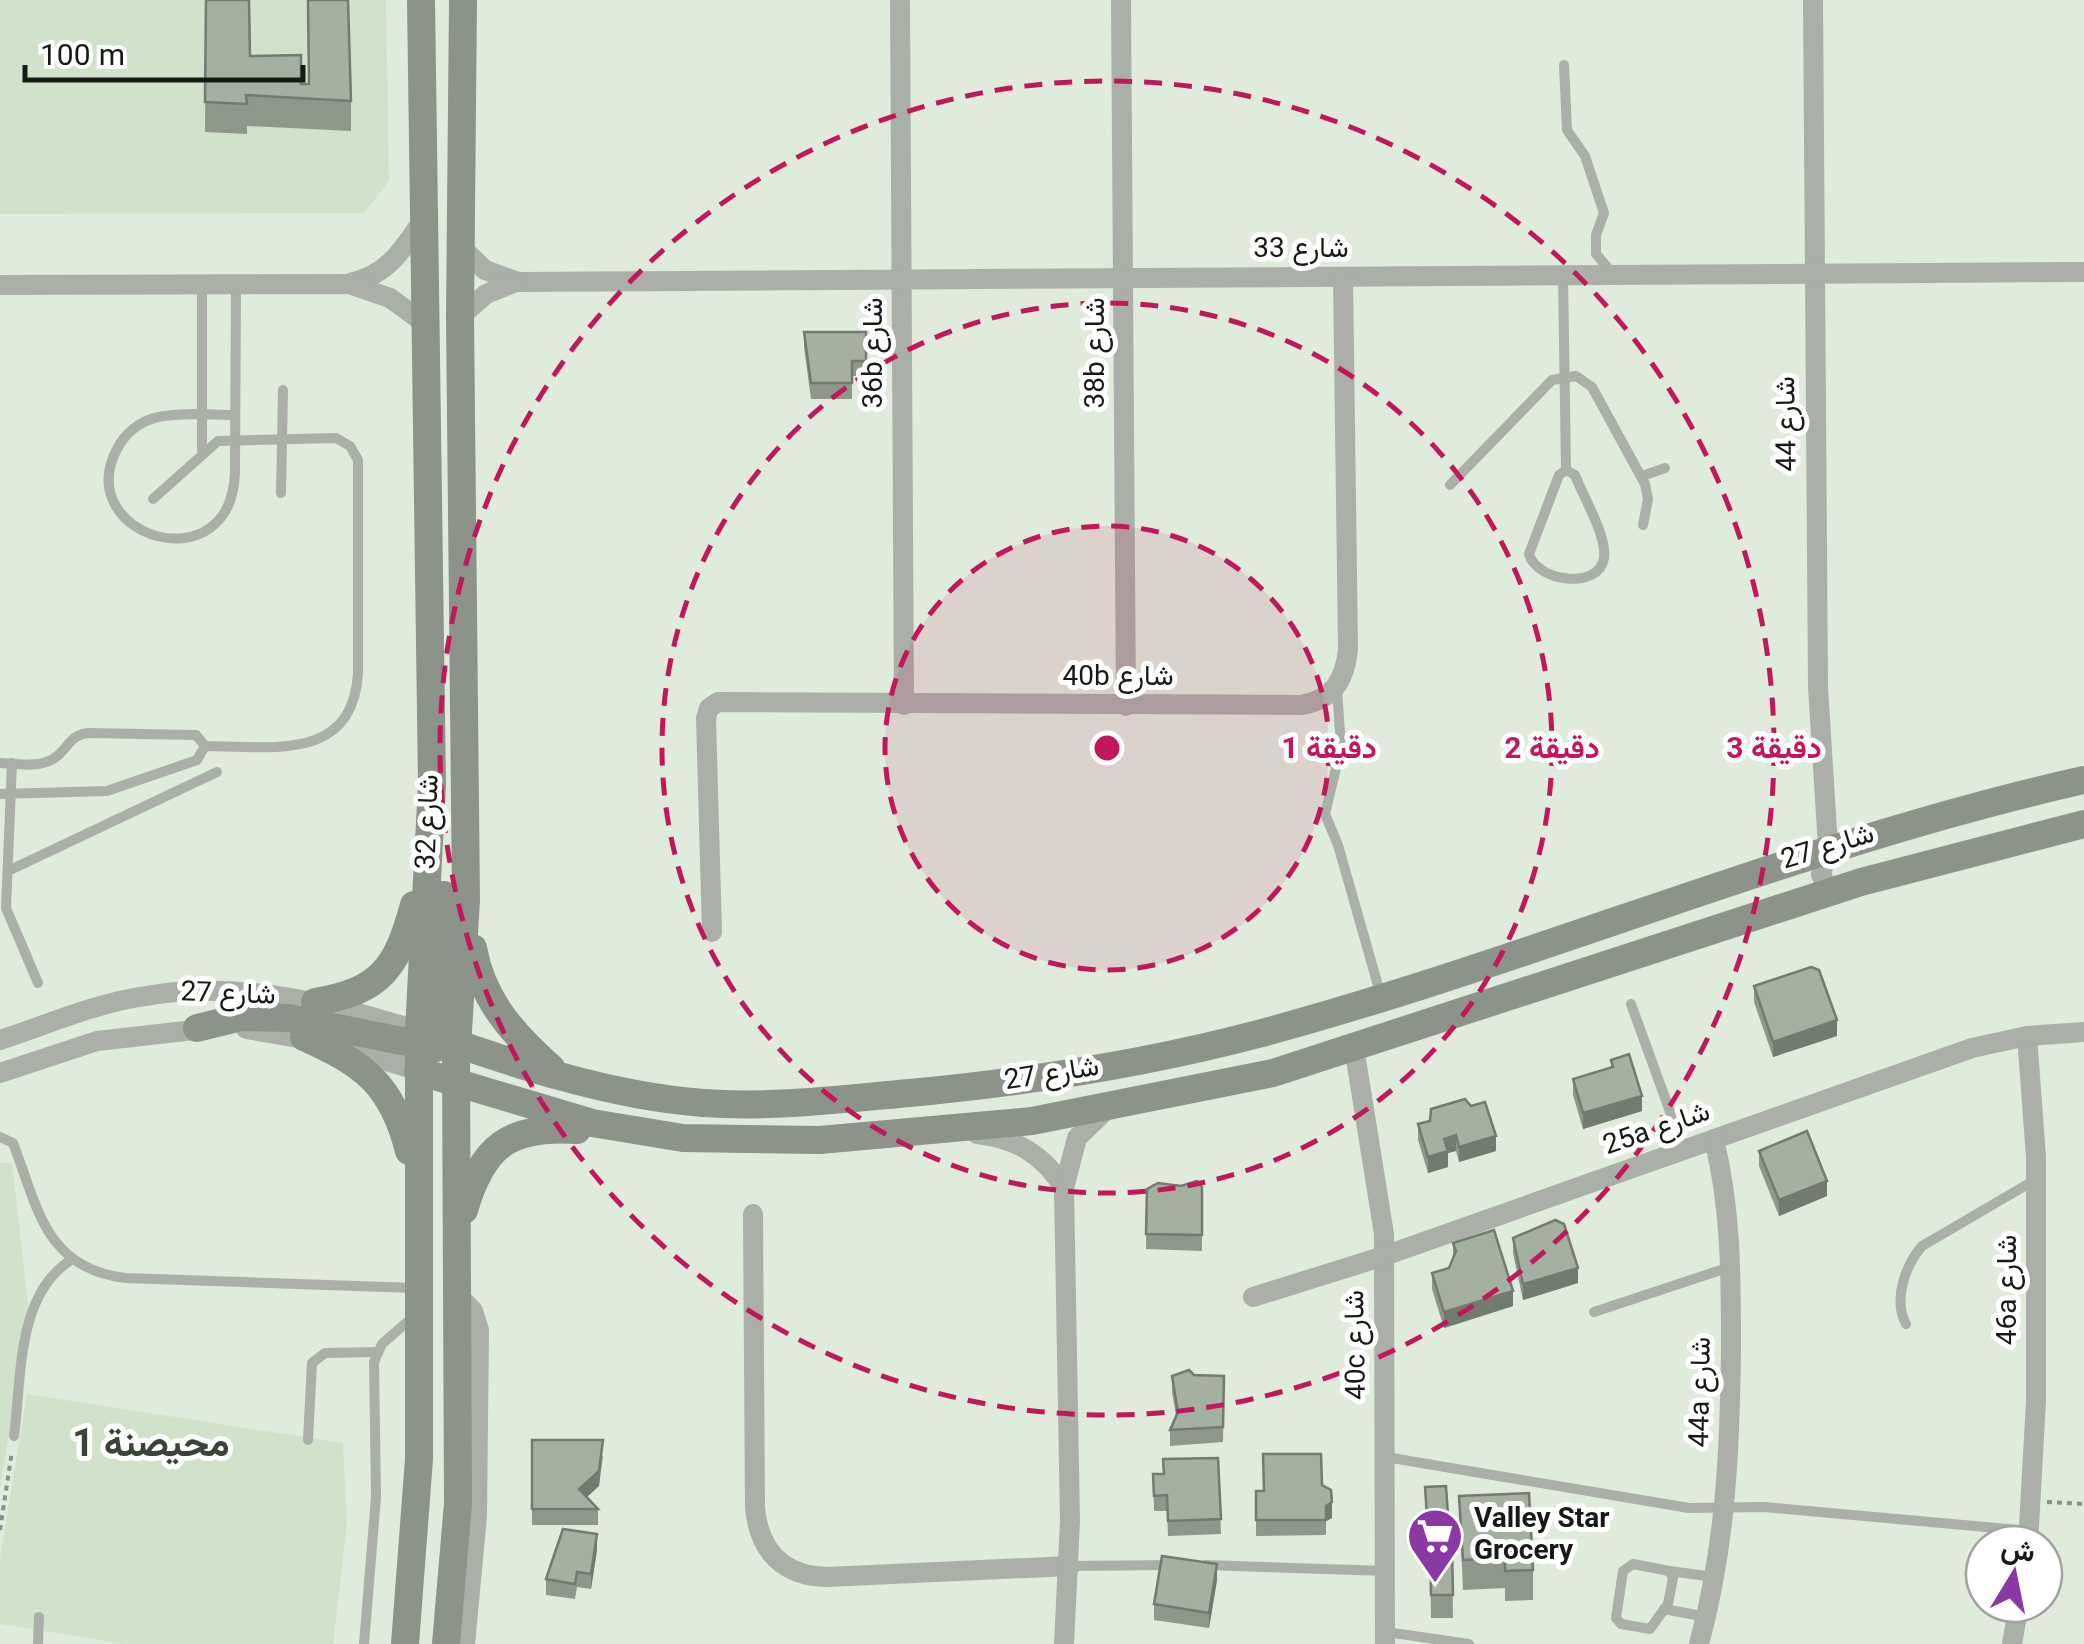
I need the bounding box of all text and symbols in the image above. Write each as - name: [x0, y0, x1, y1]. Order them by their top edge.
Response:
- scale bar: [25, 20, 302, 82]
- text: 100 m: [40, 34, 125, 81]
- street label: شارع 33: [1253, 228, 1349, 272]
- street label: 36b شارع: [853, 297, 897, 409]
- street label: 38b شارع: [1075, 297, 1119, 409]
- street label: شارع 44: [1765, 376, 1811, 472]
- street label: 40b شارع: [1062, 656, 1174, 700]
- text: 1 دقيقة: [1281, 727, 1377, 774]
- text: 2 دقيقة: [1504, 727, 1600, 774]
- text: 3 دقيقة: [1726, 727, 1822, 774]
- centre of rings: [1089, 730, 1125, 766]
- street label: شارع 32: [405, 774, 453, 870]
- street label: شارع 27: [1776, 813, 1880, 883]
- street label: شارع 27: [180, 971, 276, 1019]
- street label: شارع 27: [1001, 1046, 1103, 1104]
- street label: 25a شارع: [1598, 1091, 1716, 1169]
- street label: 46a شارع: [1987, 1235, 2031, 1345]
- street label: 40c شارع: [1334, 1290, 1380, 1400]
- street label: 44a شارع: [1679, 1336, 1725, 1448]
- district label: محيصنة 1: [72, 1417, 230, 1476]
- place label: Valley Star Grocery: [1474, 1498, 1610, 1574]
- supermarket icon: Valley Star Grocery: [1405, 1506, 1465, 1585]
- north arrow: [1964, 1524, 2064, 1624]
- text: ش: [1997, 1528, 2038, 1577]

